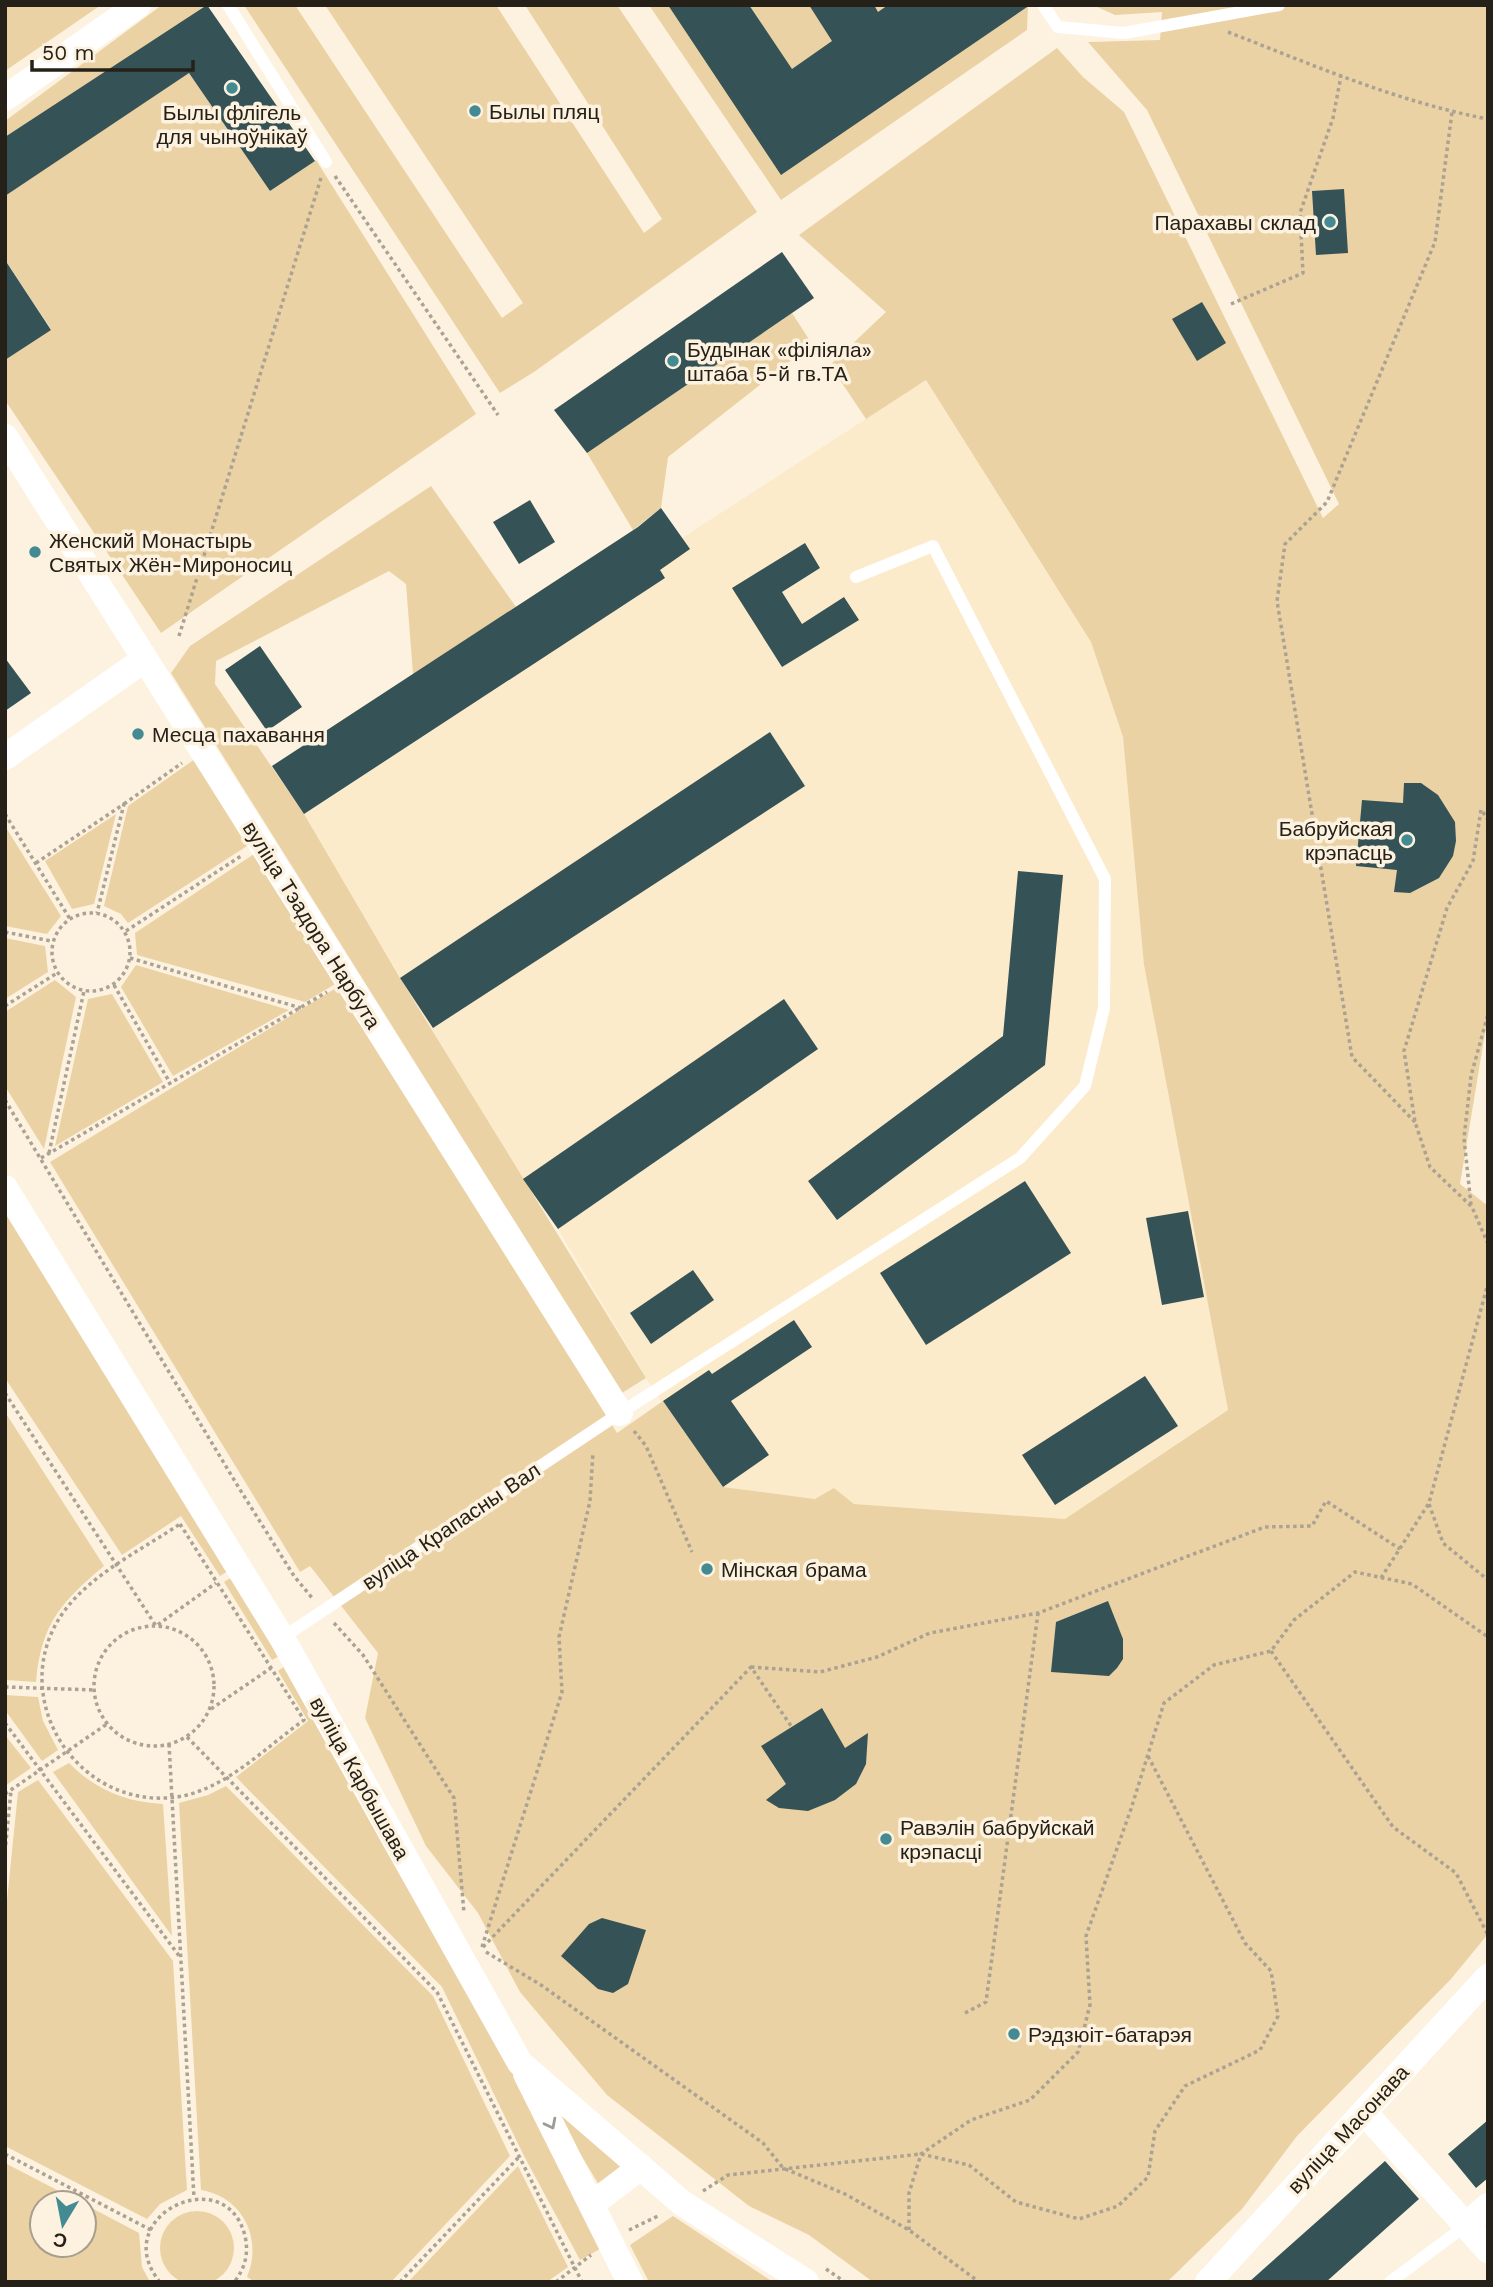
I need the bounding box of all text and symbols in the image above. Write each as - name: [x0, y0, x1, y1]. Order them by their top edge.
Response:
- scale bar: [32, 28, 192, 72]
- text: 50 m: [42, 40, 94, 65]
- marker: Былы флігель для чыноўнікаў: [224, 80, 240, 96]
- place label: Былы пляц: [489, 99, 599, 124]
- place label: Былы флігель для чыноўнікаў: [157, 100, 308, 149]
- marker: Былы пляц: [467, 103, 483, 119]
- place label: Парахавы склад: [1154, 210, 1316, 235]
- marker: Парахавы склад: [1322, 214, 1338, 230]
- place label: Будынак «філіяла» штаба 5-й гв.ТА: [687, 337, 872, 386]
- marker: Будынак «філіяла» штаба 5-й гв.ТА: [665, 353, 681, 369]
- place label: Женский Монастырь Святых Жён-Мироносиц: [49, 528, 292, 577]
- marker: Женский Монастырь Святых Жён-Мироносиц: [27, 544, 43, 560]
- place label: Месца пахавання: [152, 722, 325, 747]
- marker: Месца пахавання: [130, 726, 146, 742]
- place label: Бабруйская крэпасць: [1279, 816, 1393, 865]
- street label: вуліца Тэадора Нарбута: [238, 817, 386, 1034]
- marker: Бабруйская крэпасць: [1399, 832, 1415, 848]
- street label: вуліца Крапасны Вал: [357, 1457, 545, 1595]
- place label: Мінская брама: [721, 1557, 867, 1582]
- marker: Мінская брама: [699, 1561, 715, 1577]
- street label: вуліца Карбышава: [305, 1692, 415, 1864]
- place label: Равэлін бабруйскай крэпасці: [900, 1815, 1095, 1864]
- marker: Равэлін бабруйскай крэпасці: [878, 1831, 894, 1847]
- place label: Рэдзюіт-батарэя: [1028, 2022, 1192, 2047]
- marker: Рэдзюіт-батарэя: [1006, 2026, 1022, 2042]
- street label: вуліца Масонава: [1282, 2059, 1414, 2198]
- one-way arrow: [543, 2117, 557, 2129]
- north arrow: [28, 2189, 98, 2259]
- text: С: [51, 2228, 69, 2253]

